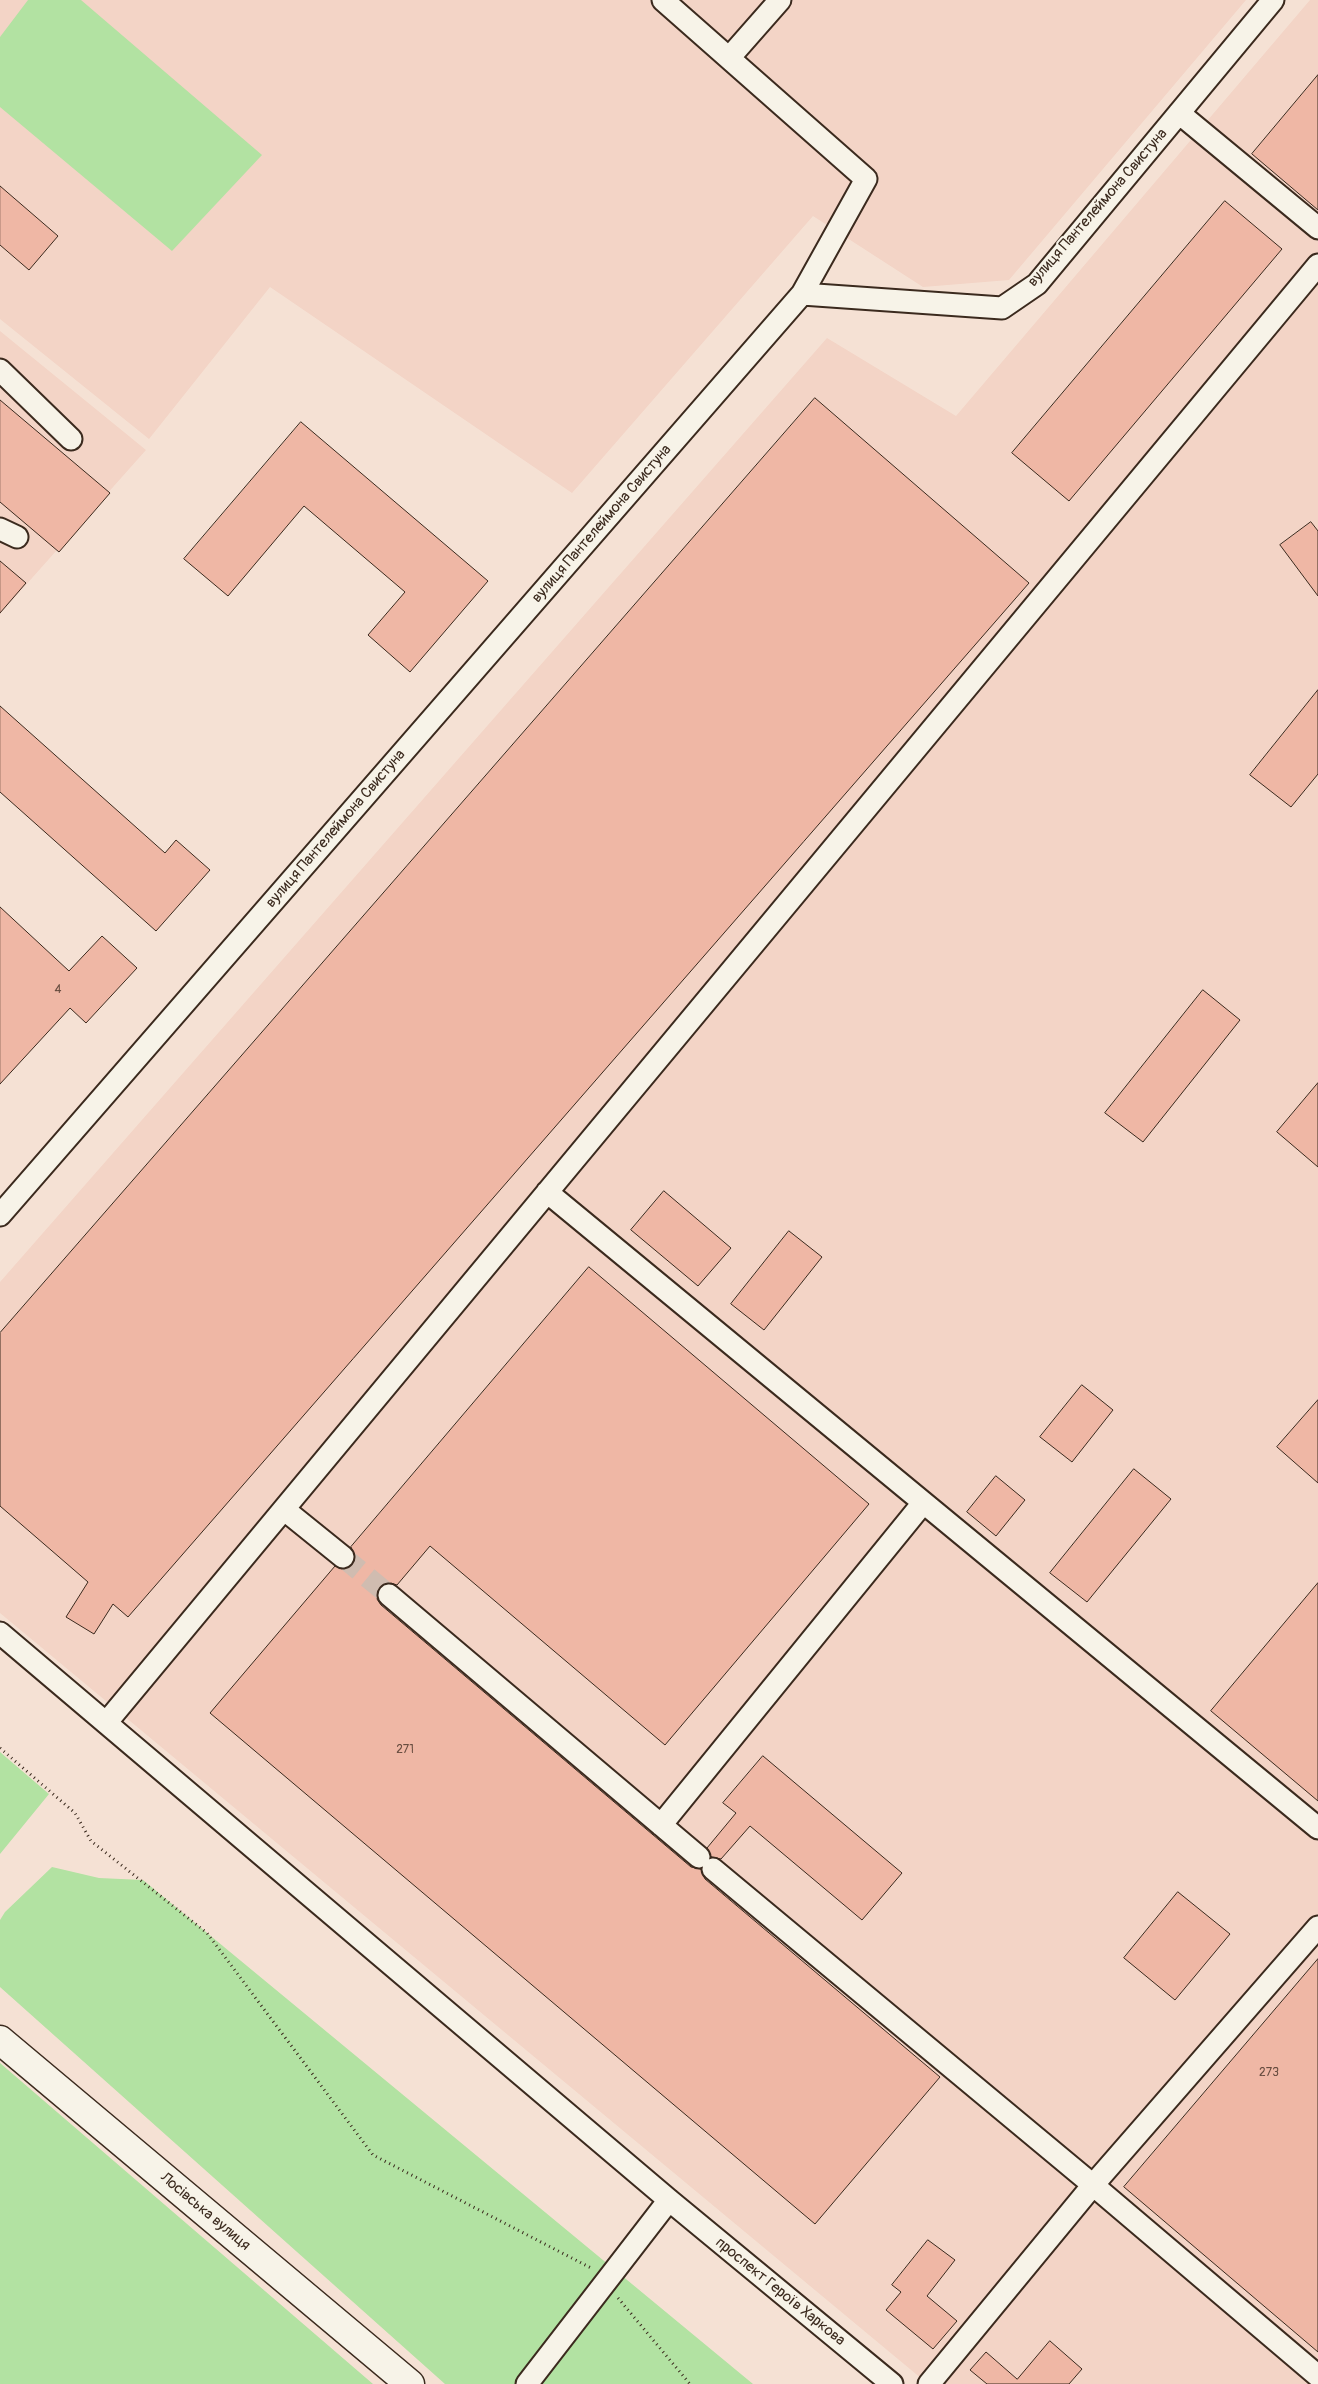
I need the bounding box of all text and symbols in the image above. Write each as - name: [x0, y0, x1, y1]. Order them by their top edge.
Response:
- street label: вулиця Пантелеймона Свистуна: [1024, 125, 1172, 291]
- street label: вулиця Пантелеймона Свистуна: [528, 441, 676, 607]
- street label: вулиця Пантелеймона Свистуна: [262, 746, 410, 912]
- house number: 4: [55, 983, 61, 997]
- house number: 271: [396, 1743, 414, 1757]
- house number: 273: [1259, 2066, 1279, 2080]
- street label: Лосівська вулиця: [156, 2169, 254, 2255]
- street label: проспект Героїв Харкова: [712, 2234, 848, 2350]

